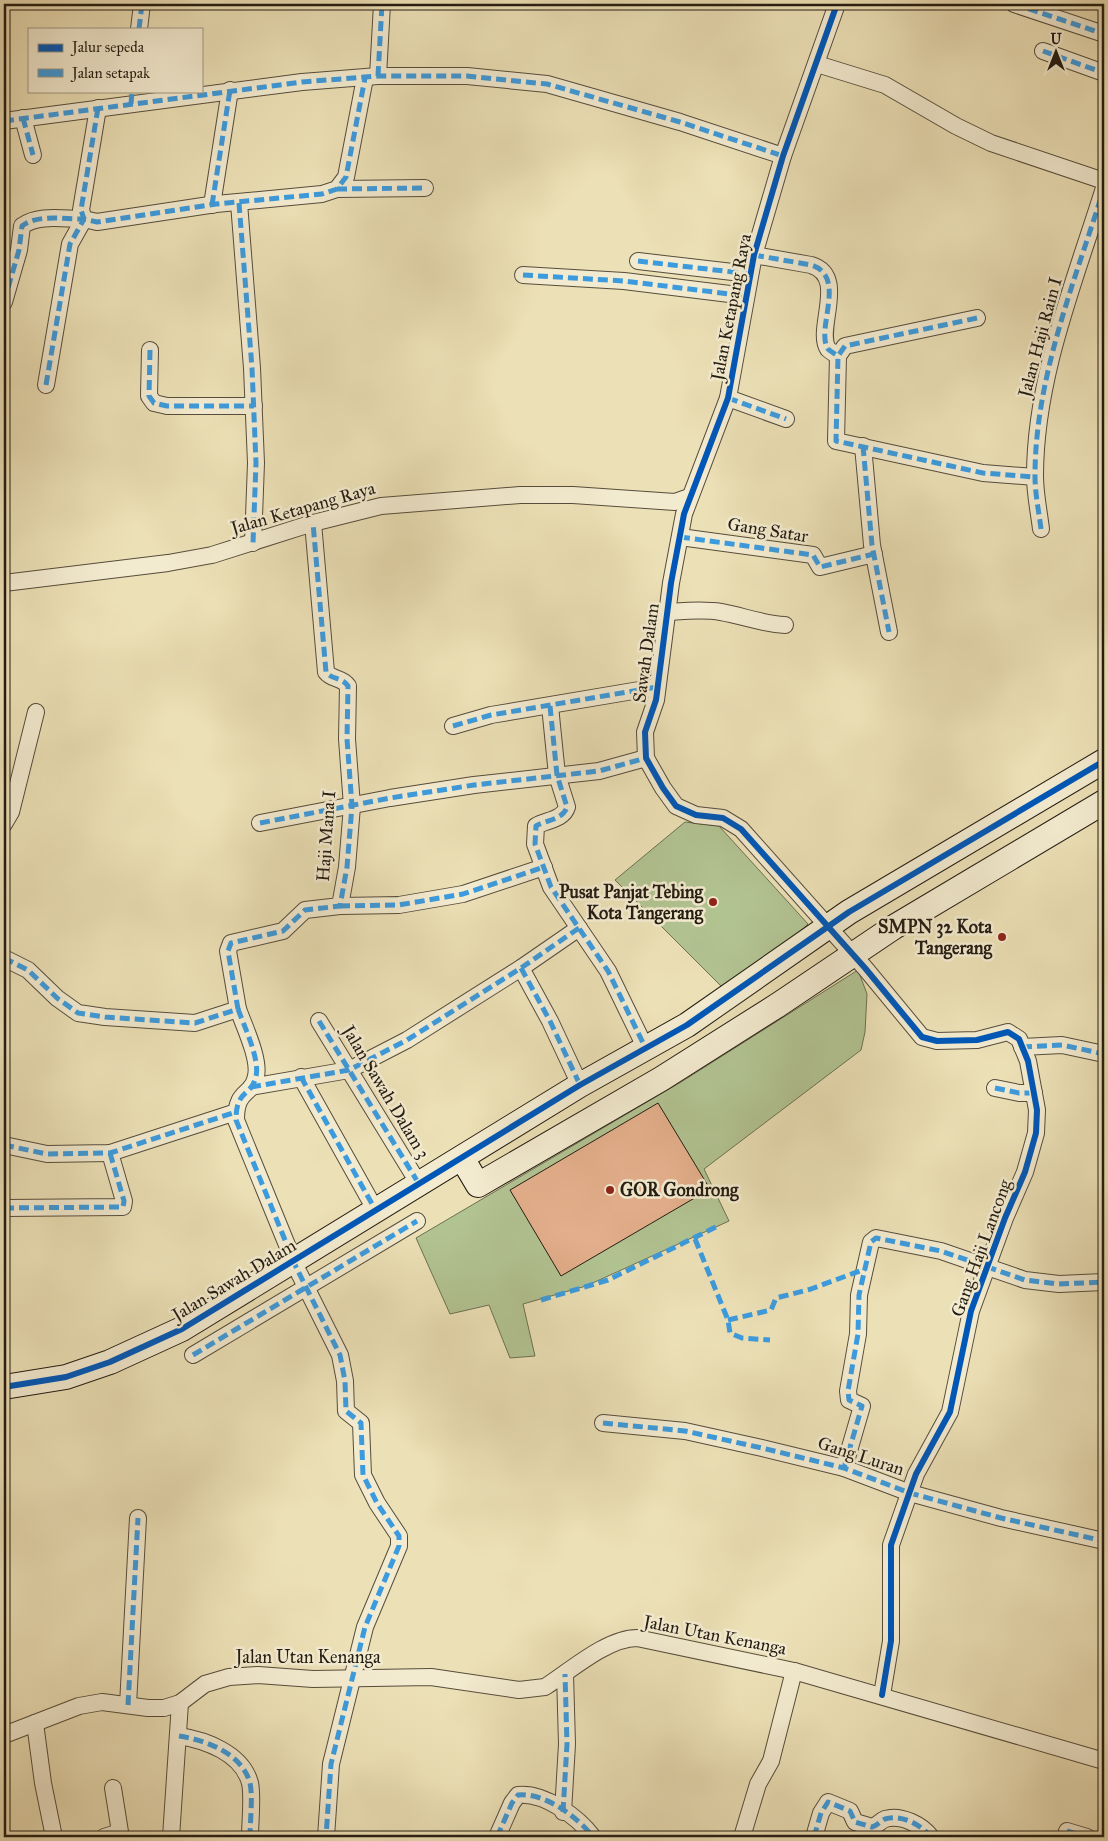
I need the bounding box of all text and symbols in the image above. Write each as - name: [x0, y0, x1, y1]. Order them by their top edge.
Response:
- legend: [28, 28, 202, 92]
- north arrow: [1030, 28, 1080, 78]
- text: U: [1050, 31, 1062, 48]
- text: Jalur sepeda: [70, 38, 145, 57]
- text: Jalan setapak: [70, 64, 150, 83]
- street label: Jalan Ketapang Raya: [706, 231, 757, 384]
- street label: Jalan Haji Rain I: [1013, 274, 1068, 402]
- street label: Jalan Ketapang Raya: [226, 477, 378, 541]
- street label: Gang Satar: [726, 513, 810, 548]
- street label: Sawah Dalam: [628, 602, 664, 704]
- street label: Haji Mana I: [312, 789, 340, 882]
- place label: Pusat Panjat Tebing Kota Tangerang: [559, 881, 704, 925]
- marker: Pusat Panjat Tebing Kota Tangerang: [707, 896, 719, 908]
- place label: SMPN 32 Kota Tangerang: [878, 916, 993, 960]
- marker: SMPN 32 Kota Tangerang: [996, 931, 1008, 943]
- street label: Jalan Sawah Dalam 3: [336, 1019, 435, 1163]
- street label: Gang Haji Lancong: [946, 1176, 1017, 1320]
- place label: GOR Gondrong: [620, 1179, 739, 1202]
- marker: GOR Gondrong: [604, 1184, 616, 1196]
- street label: Jalan Sawah Dalam: [166, 1234, 301, 1328]
- street label: Gang Luran: [815, 1432, 907, 1481]
- street label: Jalan Utan Kenanga: [640, 1610, 789, 1661]
- street label: Jalan Utan Kenanga: [233, 1646, 381, 1669]

